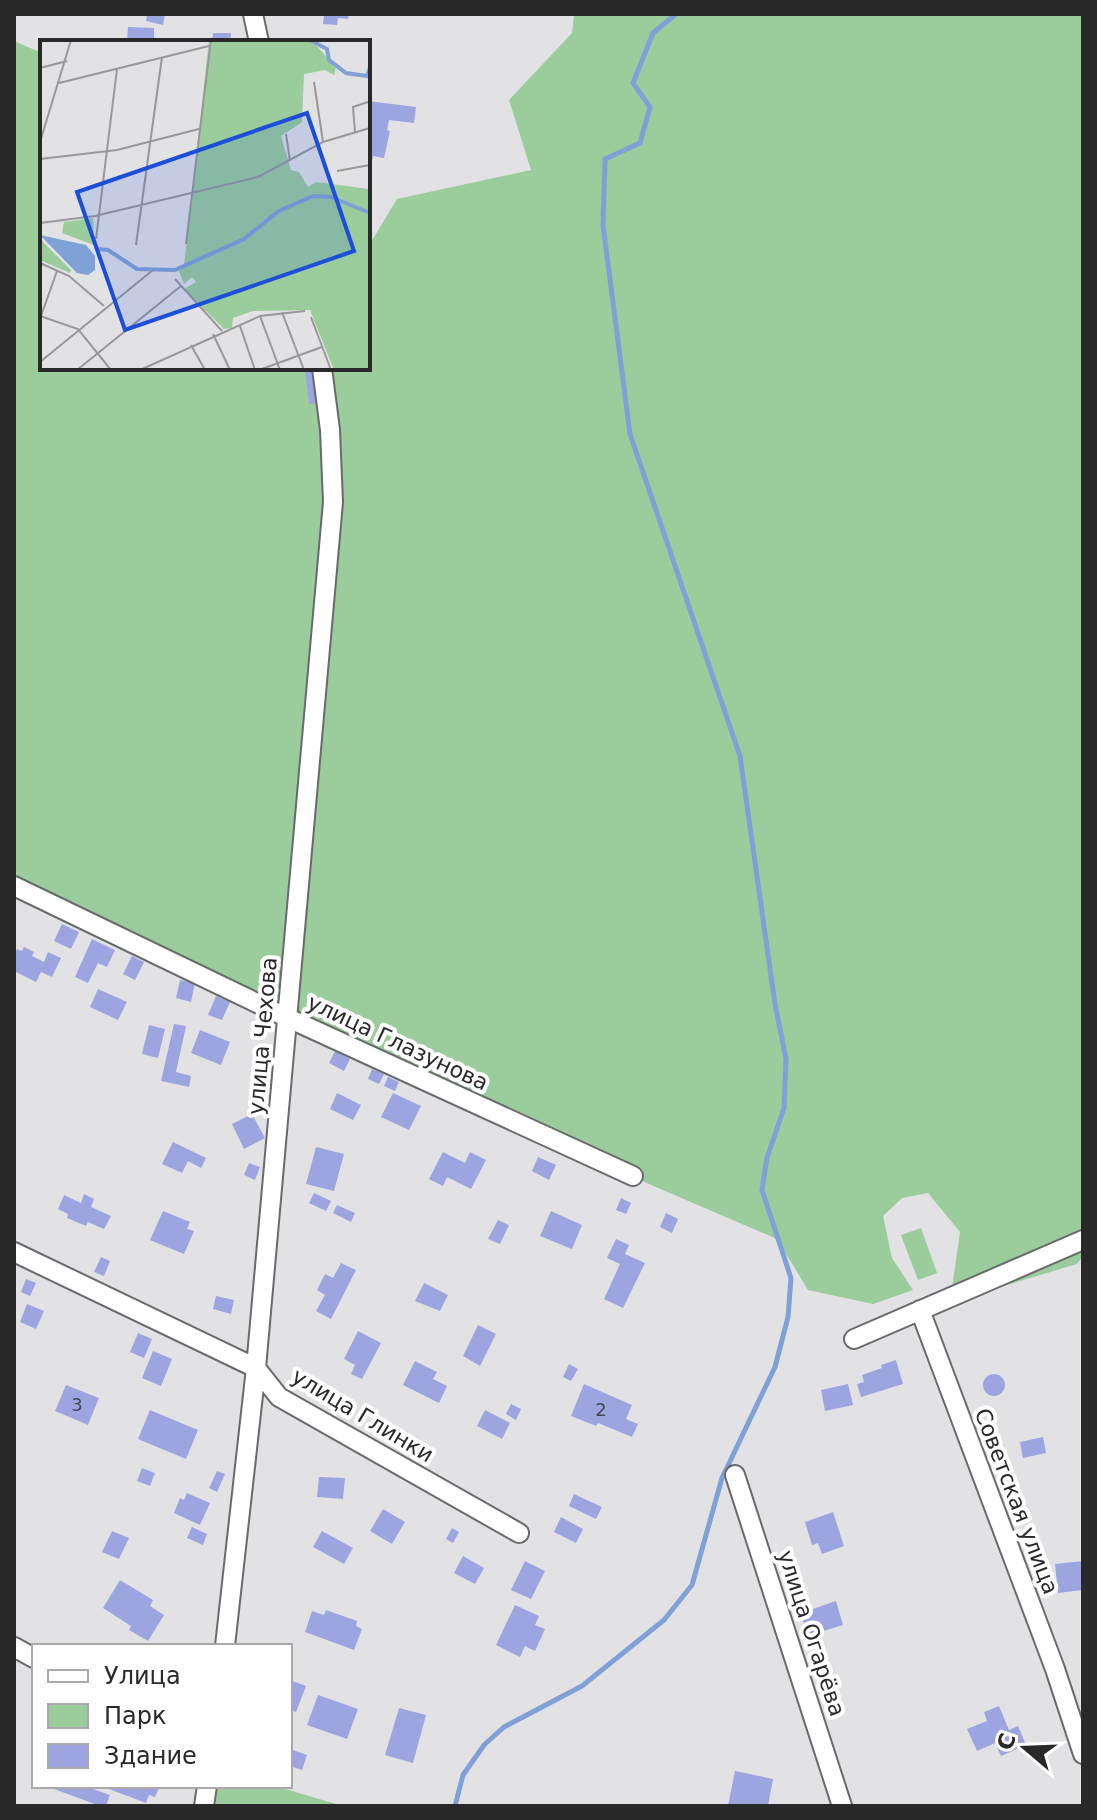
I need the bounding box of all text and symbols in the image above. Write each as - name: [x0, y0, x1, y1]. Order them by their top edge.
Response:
- inset map: [40, 40, 370, 370]
- street label: улица Чехова: [243, 956, 282, 1116]
- street label: улица Глазунова: [303, 990, 492, 1095]
- street label: улица Глинки: [287, 1363, 438, 1467]
- house number: 3: [71, 1394, 83, 1415]
- house number: 2: [595, 1399, 607, 1420]
- street label: Советская улица: [970, 1405, 1064, 1598]
- street label: улица Огарёва: [773, 1547, 850, 1719]
- legend: [32, 1644, 292, 1788]
- text: Улица: [104, 1662, 181, 1690]
- text: Парк: [104, 1702, 166, 1730]
- north arrow: [985, 1708, 1065, 1788]
- text: С: [992, 1730, 1021, 1753]
- text: Здание: [104, 1742, 197, 1770]

